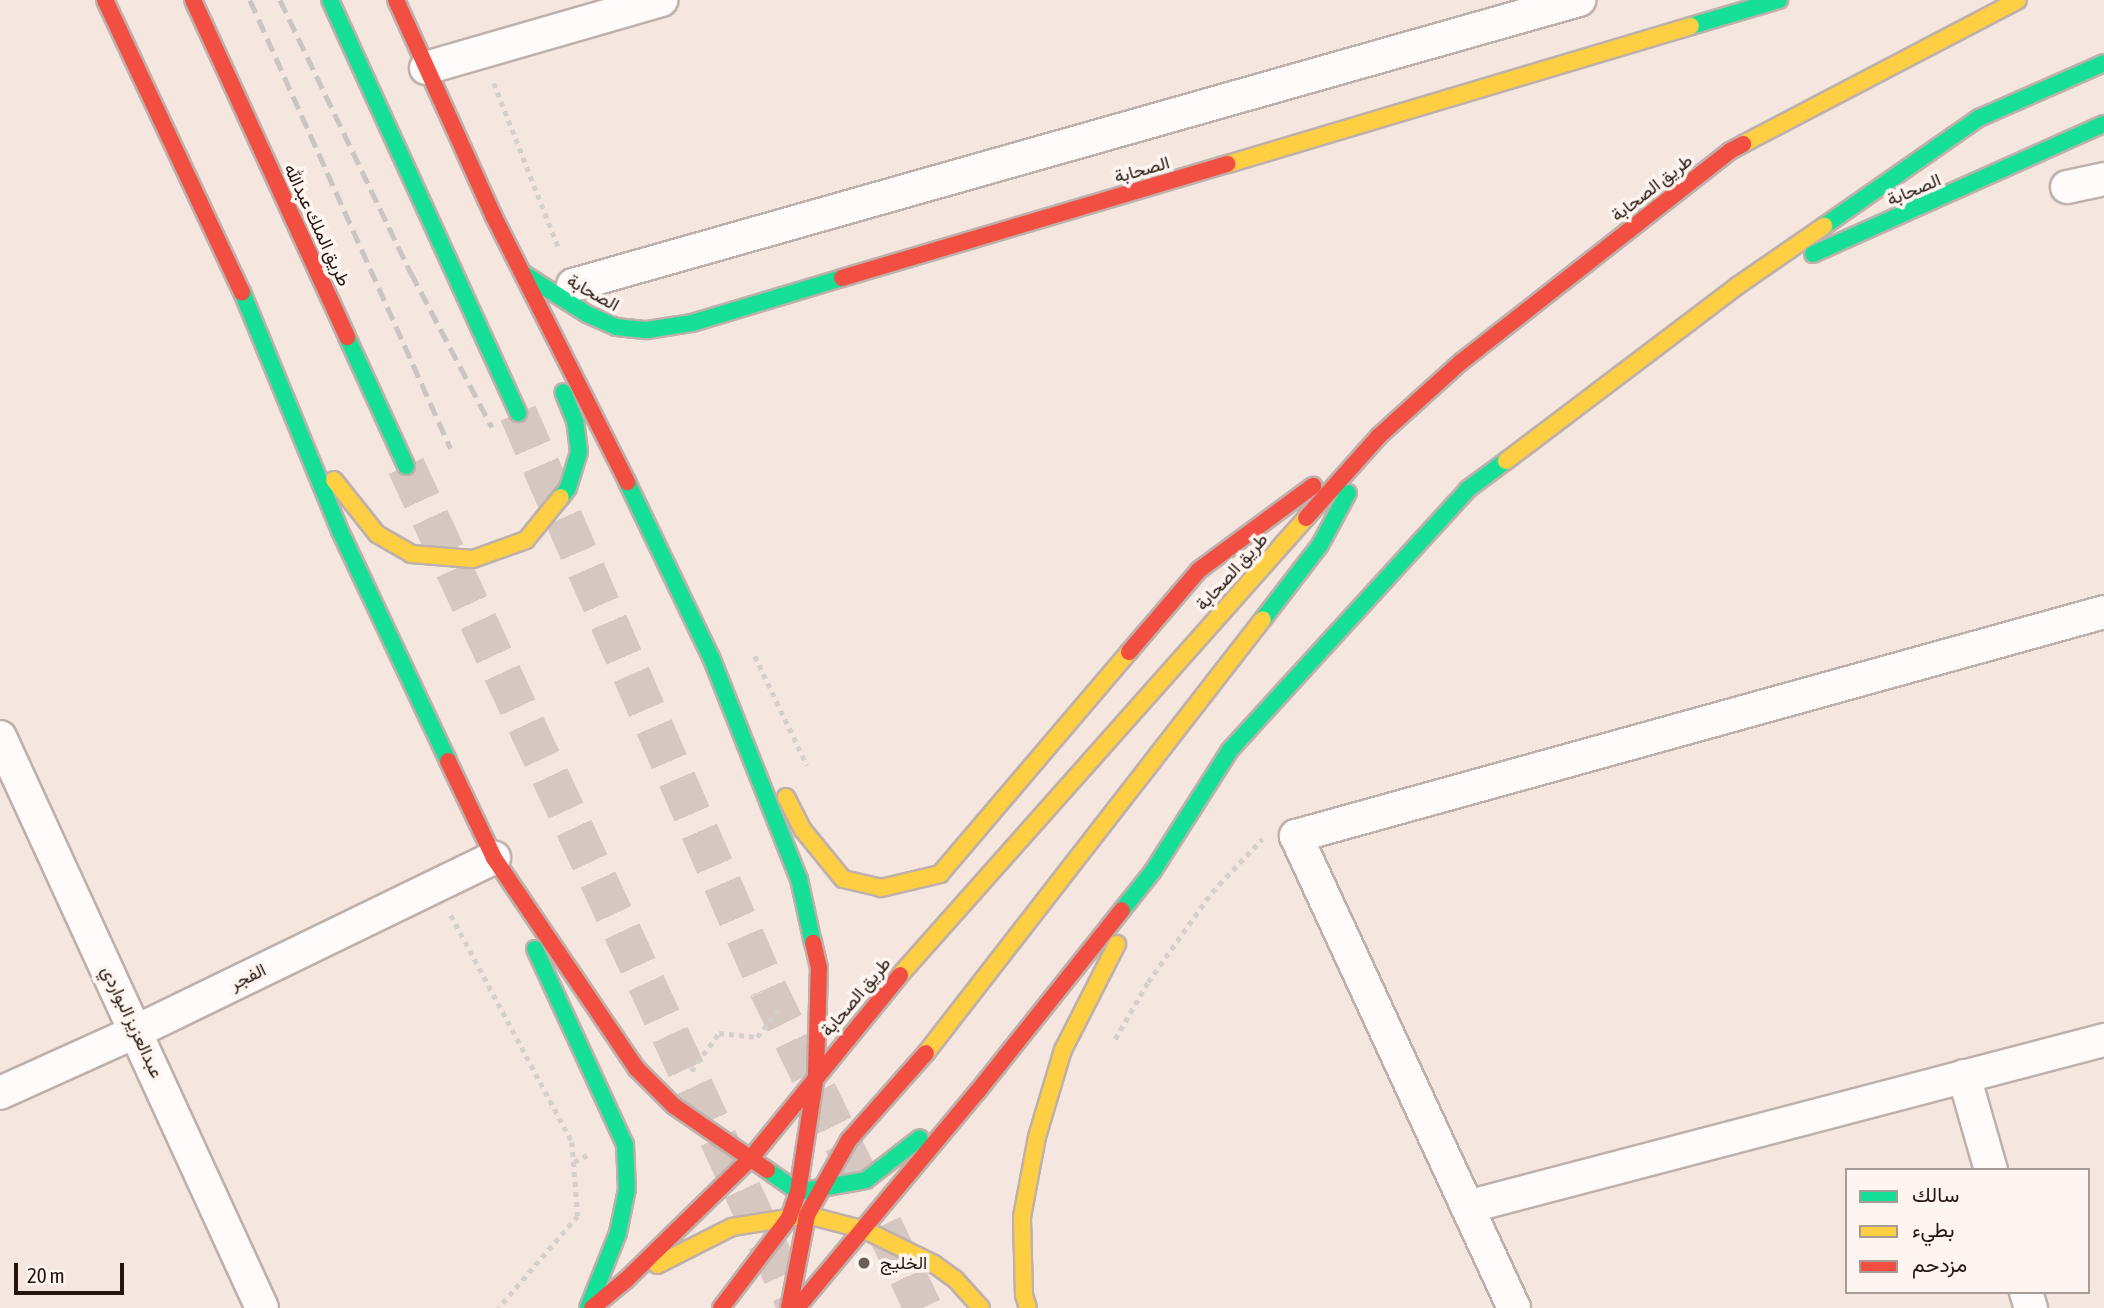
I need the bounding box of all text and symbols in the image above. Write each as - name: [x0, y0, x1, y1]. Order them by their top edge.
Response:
- street label: طريق الصحابة: [1607, 150, 1697, 226]
- street label: الصحابة: [1112, 152, 1172, 188]
- street label: طريق الملك عبدالله: [279, 160, 355, 290]
- street label: الصحابة: [1884, 169, 1944, 211]
- street label: الصحابة: [563, 270, 623, 316]
- street label: طريق الصحابة: [1191, 529, 1273, 615]
- street label: طريق الصحابة: [817, 953, 895, 1041]
- street label: الفجر: [226, 959, 270, 995]
- street label: عبدالعزيز البواردي: [97, 962, 167, 1082]
- legend: [1845, 1168, 2090, 1294]
- text: سالك: [1912, 1182, 1959, 1206]
- text: بطيء: [1912, 1217, 1955, 1241]
- scale bar: [18, 1248, 128, 1292]
- place label: الخليج: [880, 1252, 927, 1274]
- text: مزدحم: [1912, 1252, 1967, 1276]
- marker: الخليج: [854, 1253, 874, 1273]
- text: 20 m: [27, 1263, 65, 1287]

